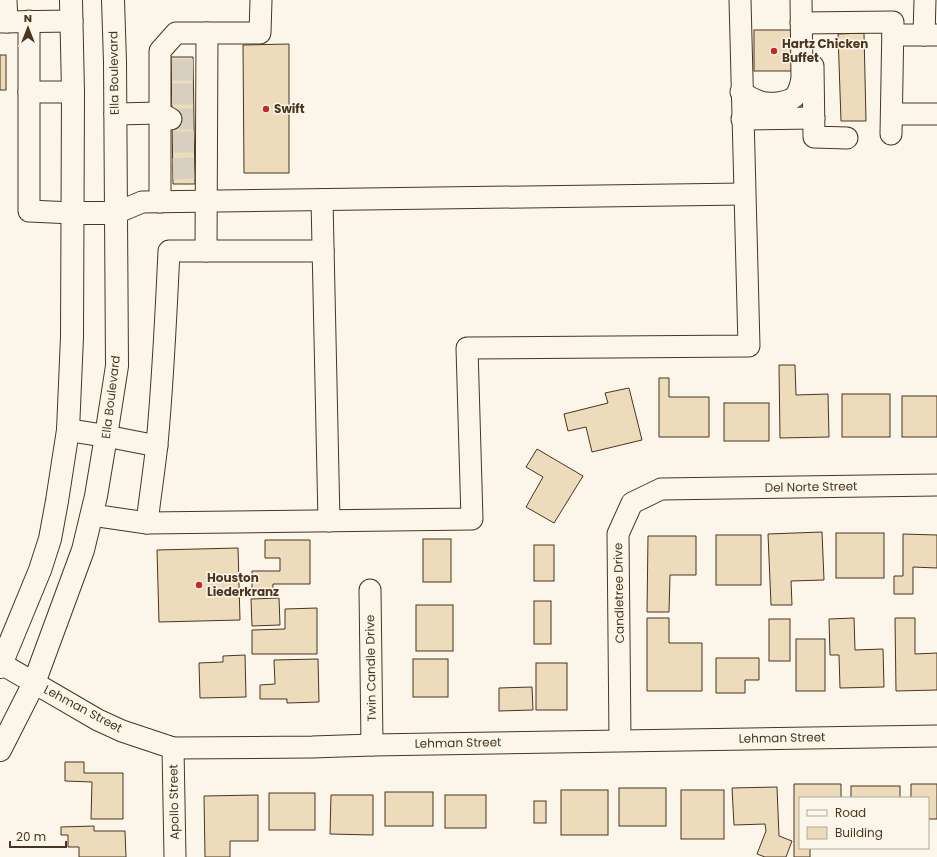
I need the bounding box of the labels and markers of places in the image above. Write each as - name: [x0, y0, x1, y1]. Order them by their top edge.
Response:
- place label: Hartz Chicken Buffet: [782, 35, 868, 66]
- marker: Hartz Chicken Buffet: [769, 46, 779, 56]
- place label: Swift: [274, 100, 305, 117]
- marker: Swift: [261, 104, 271, 114]
- place label: Houston Liederkranz: [207, 569, 279, 600]
- marker: Houston Liederkranz: [194, 580, 204, 590]

